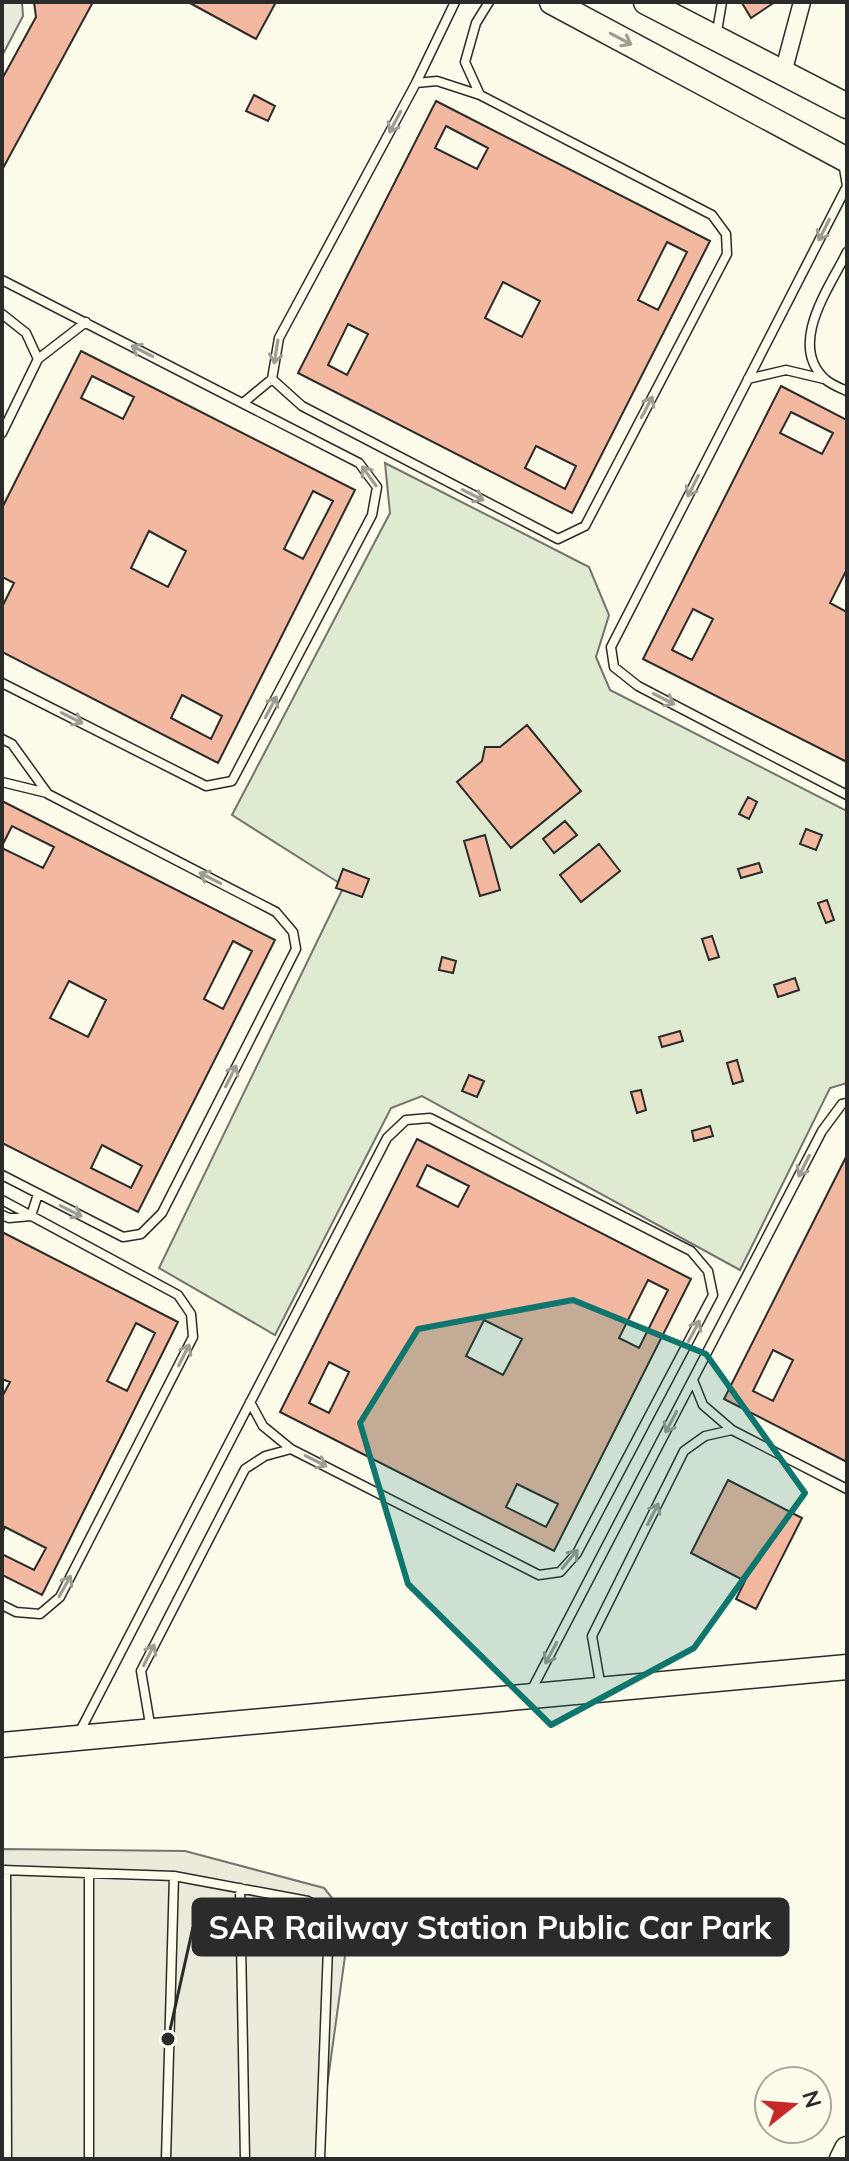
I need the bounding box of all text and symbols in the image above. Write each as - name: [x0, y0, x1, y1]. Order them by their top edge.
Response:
- one-way arrow: [608, 31, 632, 47]
- one-way arrow: [387, 110, 403, 133]
- one-way arrow: [816, 217, 831, 241]
- one-way arrow: [268, 339, 283, 364]
- one-way arrow: [131, 343, 155, 358]
- one-way arrow: [639, 396, 655, 420]
- one-way arrow: [361, 465, 377, 487]
- one-way arrow: [685, 474, 700, 498]
- one-way arrow: [460, 487, 484, 503]
- one-way arrow: [651, 692, 675, 708]
- one-way arrow: [263, 696, 279, 720]
- one-way arrow: [59, 710, 83, 726]
- one-way arrow: [199, 869, 223, 885]
- one-way arrow: [224, 1065, 240, 1089]
- one-way arrow: [795, 1154, 811, 1178]
- one-way arrow: [59, 1203, 83, 1219]
- one-way arrow: [687, 1320, 703, 1343]
- one-way arrow: [176, 1343, 192, 1367]
- one-way arrow: [663, 1409, 679, 1433]
- one-way arrow: [303, 1454, 327, 1470]
- one-way arrow: [645, 1503, 661, 1527]
- one-way arrow: [561, 1550, 579, 1570]
- one-way arrow: [57, 1575, 73, 1598]
- one-way arrow: [543, 1640, 558, 1664]
- one-way arrow: [142, 1644, 158, 1667]
- callout: SAR Railway Station Public Car Park: [193, 1899, 788, 1955]
- text: SAR Railway Station Public Car Park: [208, 1907, 773, 1947]
- north arrow: [753, 2065, 833, 2145]
- text: N: [796, 2087, 828, 2111]

